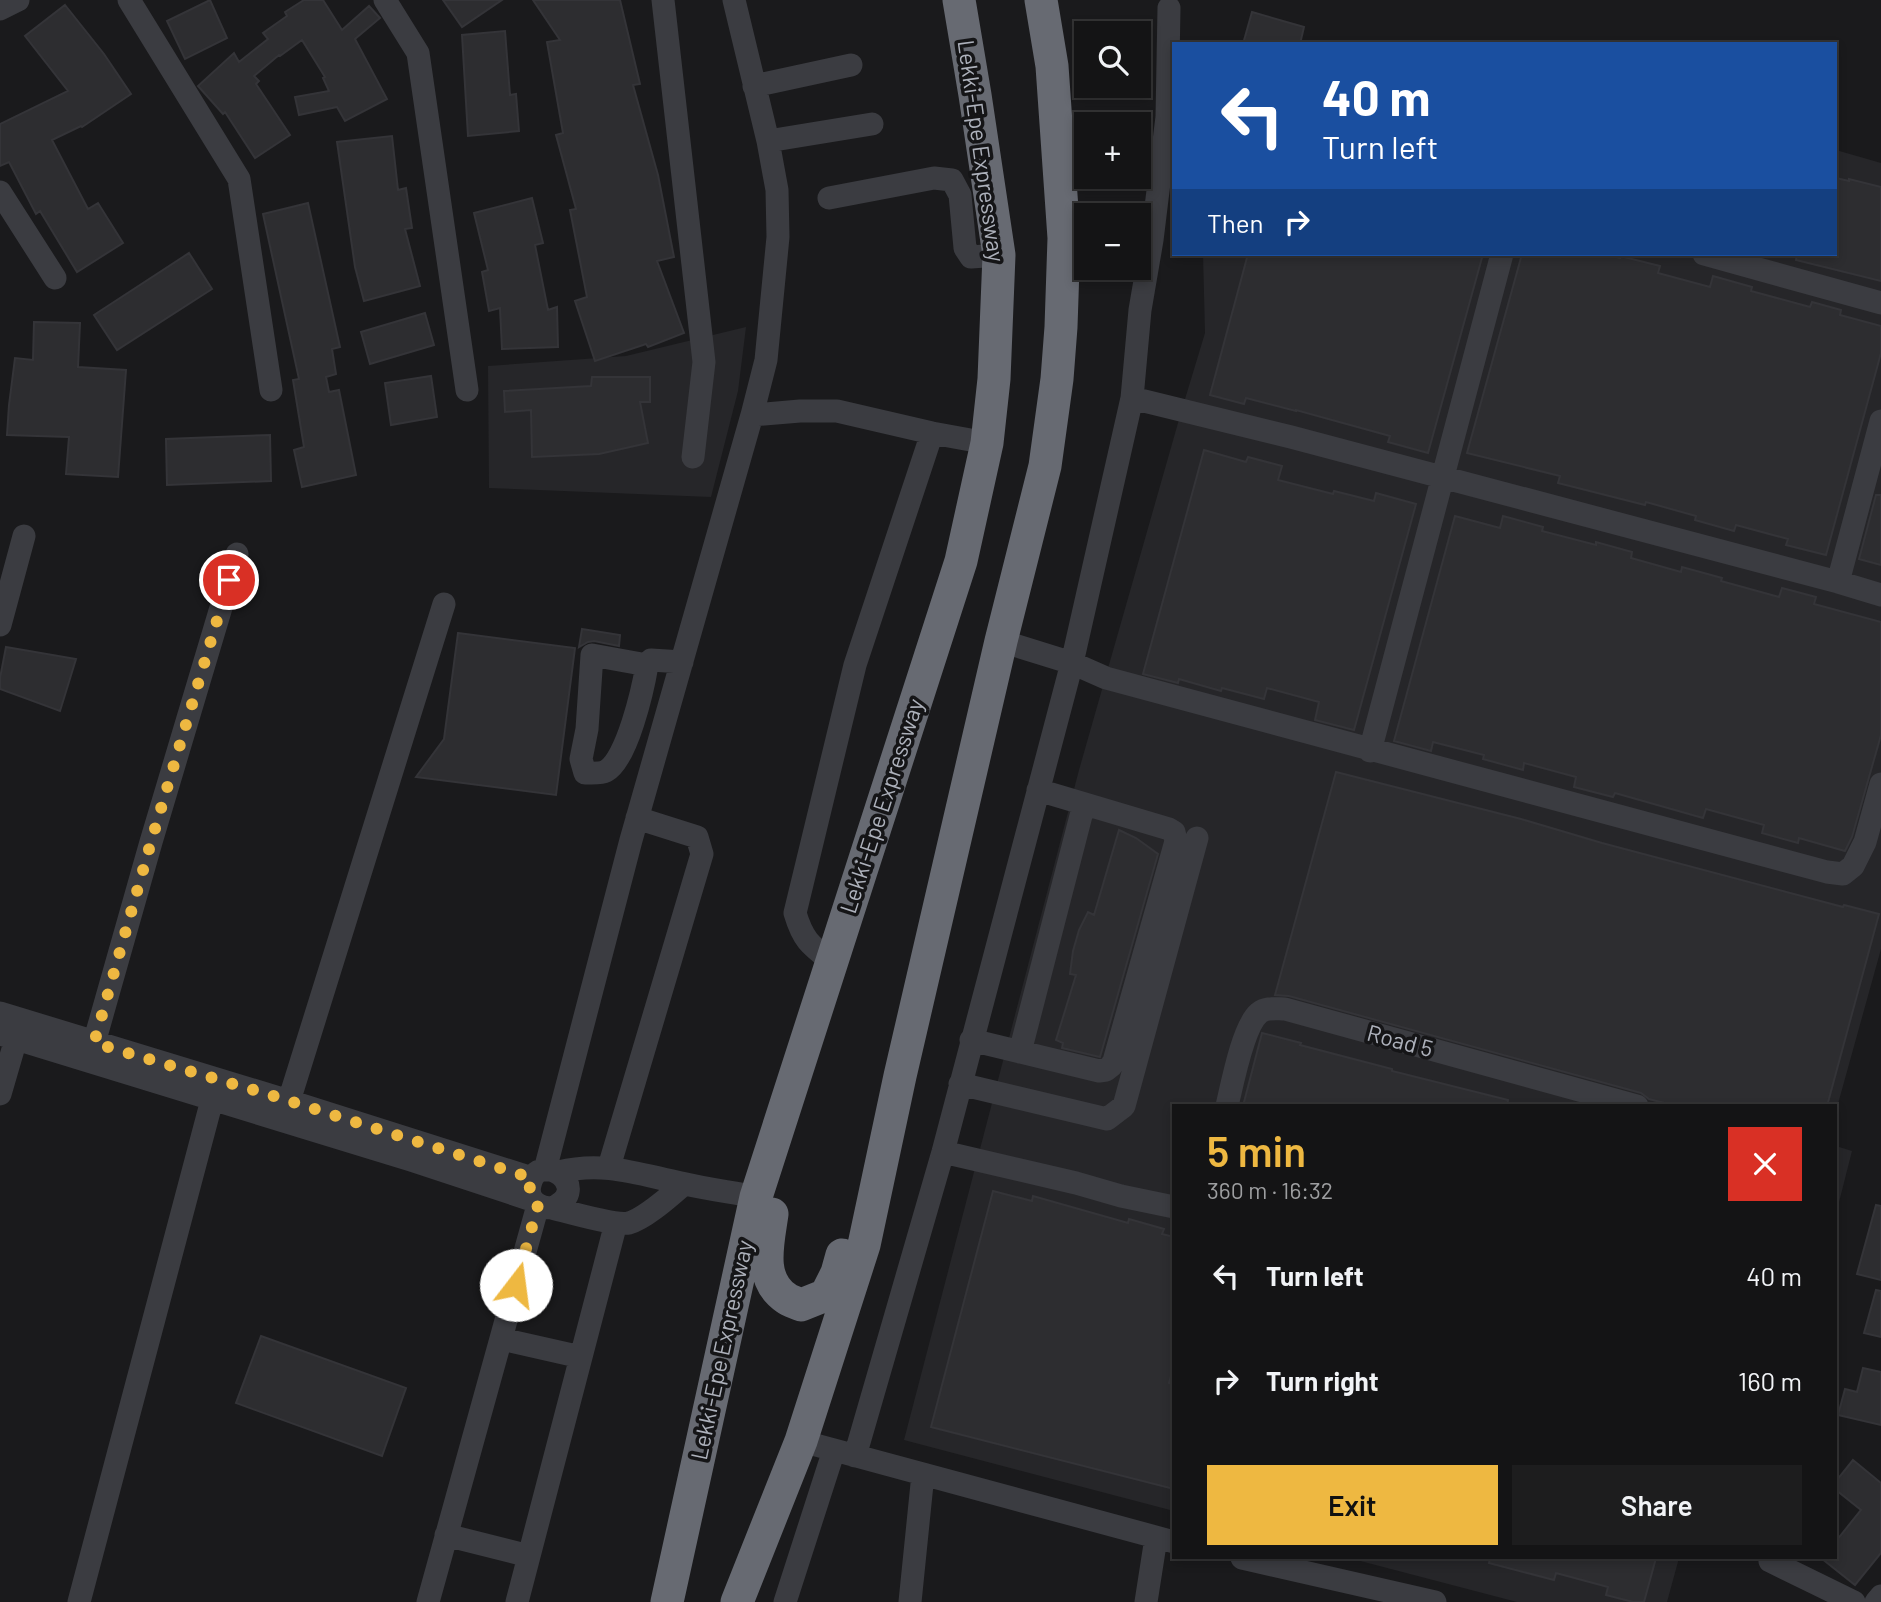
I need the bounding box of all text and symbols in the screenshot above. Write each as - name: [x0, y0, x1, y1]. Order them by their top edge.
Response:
- map controls: [1074, 21, 1151, 280]
- button: search: [1074, 21, 1151, 98]
- street label: Lekki-Epe Expressway: [953, 38, 1012, 264]
- text: 40 m: [1322, 67, 1430, 126]
- icon: left: [1207, 70, 1298, 161]
- button: +: [1074, 112, 1151, 189]
- text: Turn left: [1322, 127, 1439, 165]
- button: −: [1074, 203, 1151, 280]
- icon: right: [1278, 203, 1316, 241]
- text: Then: [1207, 207, 1264, 238]
- pin: [199, 550, 259, 610]
- icon: arrive: [210, 561, 248, 599]
- street label: Lekki-Epe Expressway: [833, 694, 929, 917]
- street label: Road 5: [1364, 1018, 1436, 1062]
- text: 5 min: [1207, 1125, 1306, 1175]
- button: close: [1728, 1127, 1802, 1201]
- text: 360 m · 16:32: [1207, 1176, 1333, 1204]
- street label: Lekki-Epe Expressway: [684, 1237, 758, 1462]
- position arrow: [479, 1248, 553, 1322]
- icon: left: [1207, 1257, 1245, 1295]
- text: Turn left: [1266, 1260, 1364, 1291]
- text: 40 m: [1746, 1260, 1802, 1291]
- icon: right: [1207, 1362, 1245, 1400]
- text: Turn right: [1266, 1365, 1379, 1396]
- text: 160 m: [1738, 1365, 1802, 1396]
- button: Exit: [1207, 1465, 1498, 1545]
- button: Share: [1512, 1465, 1802, 1545]

